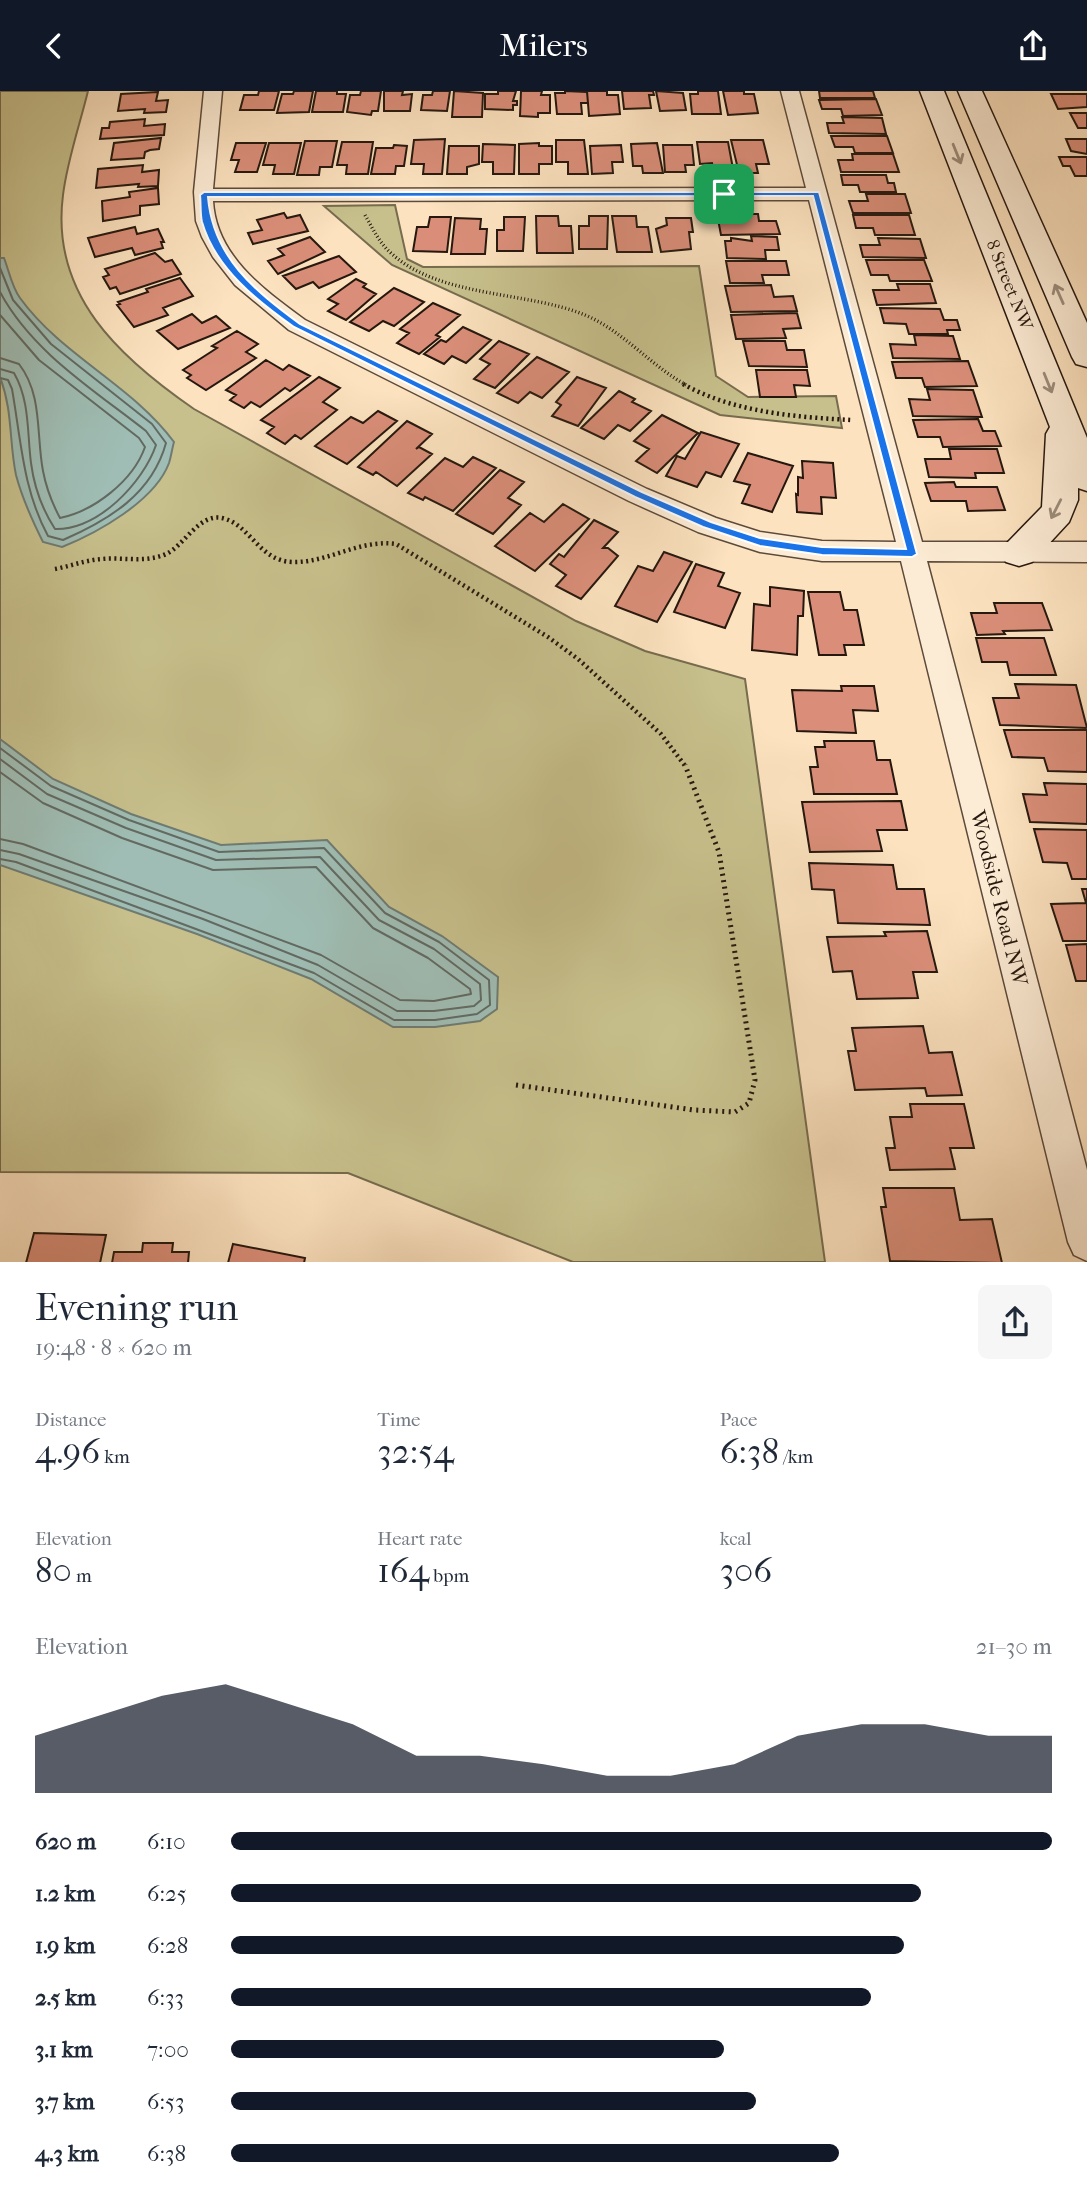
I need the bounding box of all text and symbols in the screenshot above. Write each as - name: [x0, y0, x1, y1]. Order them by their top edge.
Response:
- icon: back: [35, 27, 73, 65]
- text: Milers: [499, 27, 588, 64]
- icon: share: [1014, 27, 1052, 65]
- one-way arrow: [951, 143, 964, 165]
- pin: [694, 164, 754, 224]
- icon: arrive: [705, 175, 743, 213]
- street label: 8 Street NW: [981, 237, 1037, 334]
- one-way arrow: [1052, 284, 1065, 305]
- one-way arrow: [1043, 371, 1056, 393]
- one-way arrow: [1048, 499, 1062, 519]
- street label: Woodside Road NW: [965, 807, 1033, 990]
- text: Evening run: [35, 1285, 238, 1330]
- button: share: [978, 1285, 1052, 1359]
- text: 19:48 · 8 × 620 m: [35, 1334, 192, 1361]
- text: Distance: [35, 1409, 106, 1431]
- text: Time: [377, 1409, 421, 1431]
- text: Pace: [720, 1409, 758, 1431]
- text: 4.96: [35, 1431, 100, 1472]
- text: 32:54: [377, 1431, 454, 1472]
- text: 6:38: [720, 1431, 779, 1472]
- text: km: [100, 1446, 130, 1468]
- text: /km: [779, 1446, 813, 1468]
- text: Elevation: [35, 1528, 112, 1550]
- text: Heart rate: [377, 1528, 462, 1550]
- text: kcal: [720, 1528, 752, 1550]
- text: 80: [35, 1550, 72, 1591]
- text: 164: [377, 1550, 429, 1591]
- text: 306: [720, 1550, 772, 1591]
- text: m: [72, 1565, 92, 1587]
- text: bpm: [429, 1565, 469, 1587]
- text: Elevation: [35, 1633, 128, 1660]
- text: 21–30 m: [976, 1633, 1052, 1660]
- text: 620 m: [35, 1828, 96, 1855]
- text: 6:10: [147, 1828, 186, 1855]
- text: 1.2 km: [35, 1880, 95, 1907]
- text: 6:25: [147, 1880, 187, 1907]
- text: 1.9 km: [35, 1932, 95, 1959]
- text: 6:28: [147, 1932, 188, 1959]
- text: 2.5 km: [35, 1984, 96, 2011]
- text: 6:33: [147, 1984, 184, 2011]
- text: 3.1 km: [35, 2036, 93, 2063]
- text: 7:00: [147, 2036, 189, 2063]
- text: 3.7 km: [35, 2088, 95, 2115]
- text: 6:53: [147, 2088, 184, 2115]
- text: 4.3 km: [35, 2140, 99, 2167]
- text: 6:38: [147, 2140, 186, 2167]

